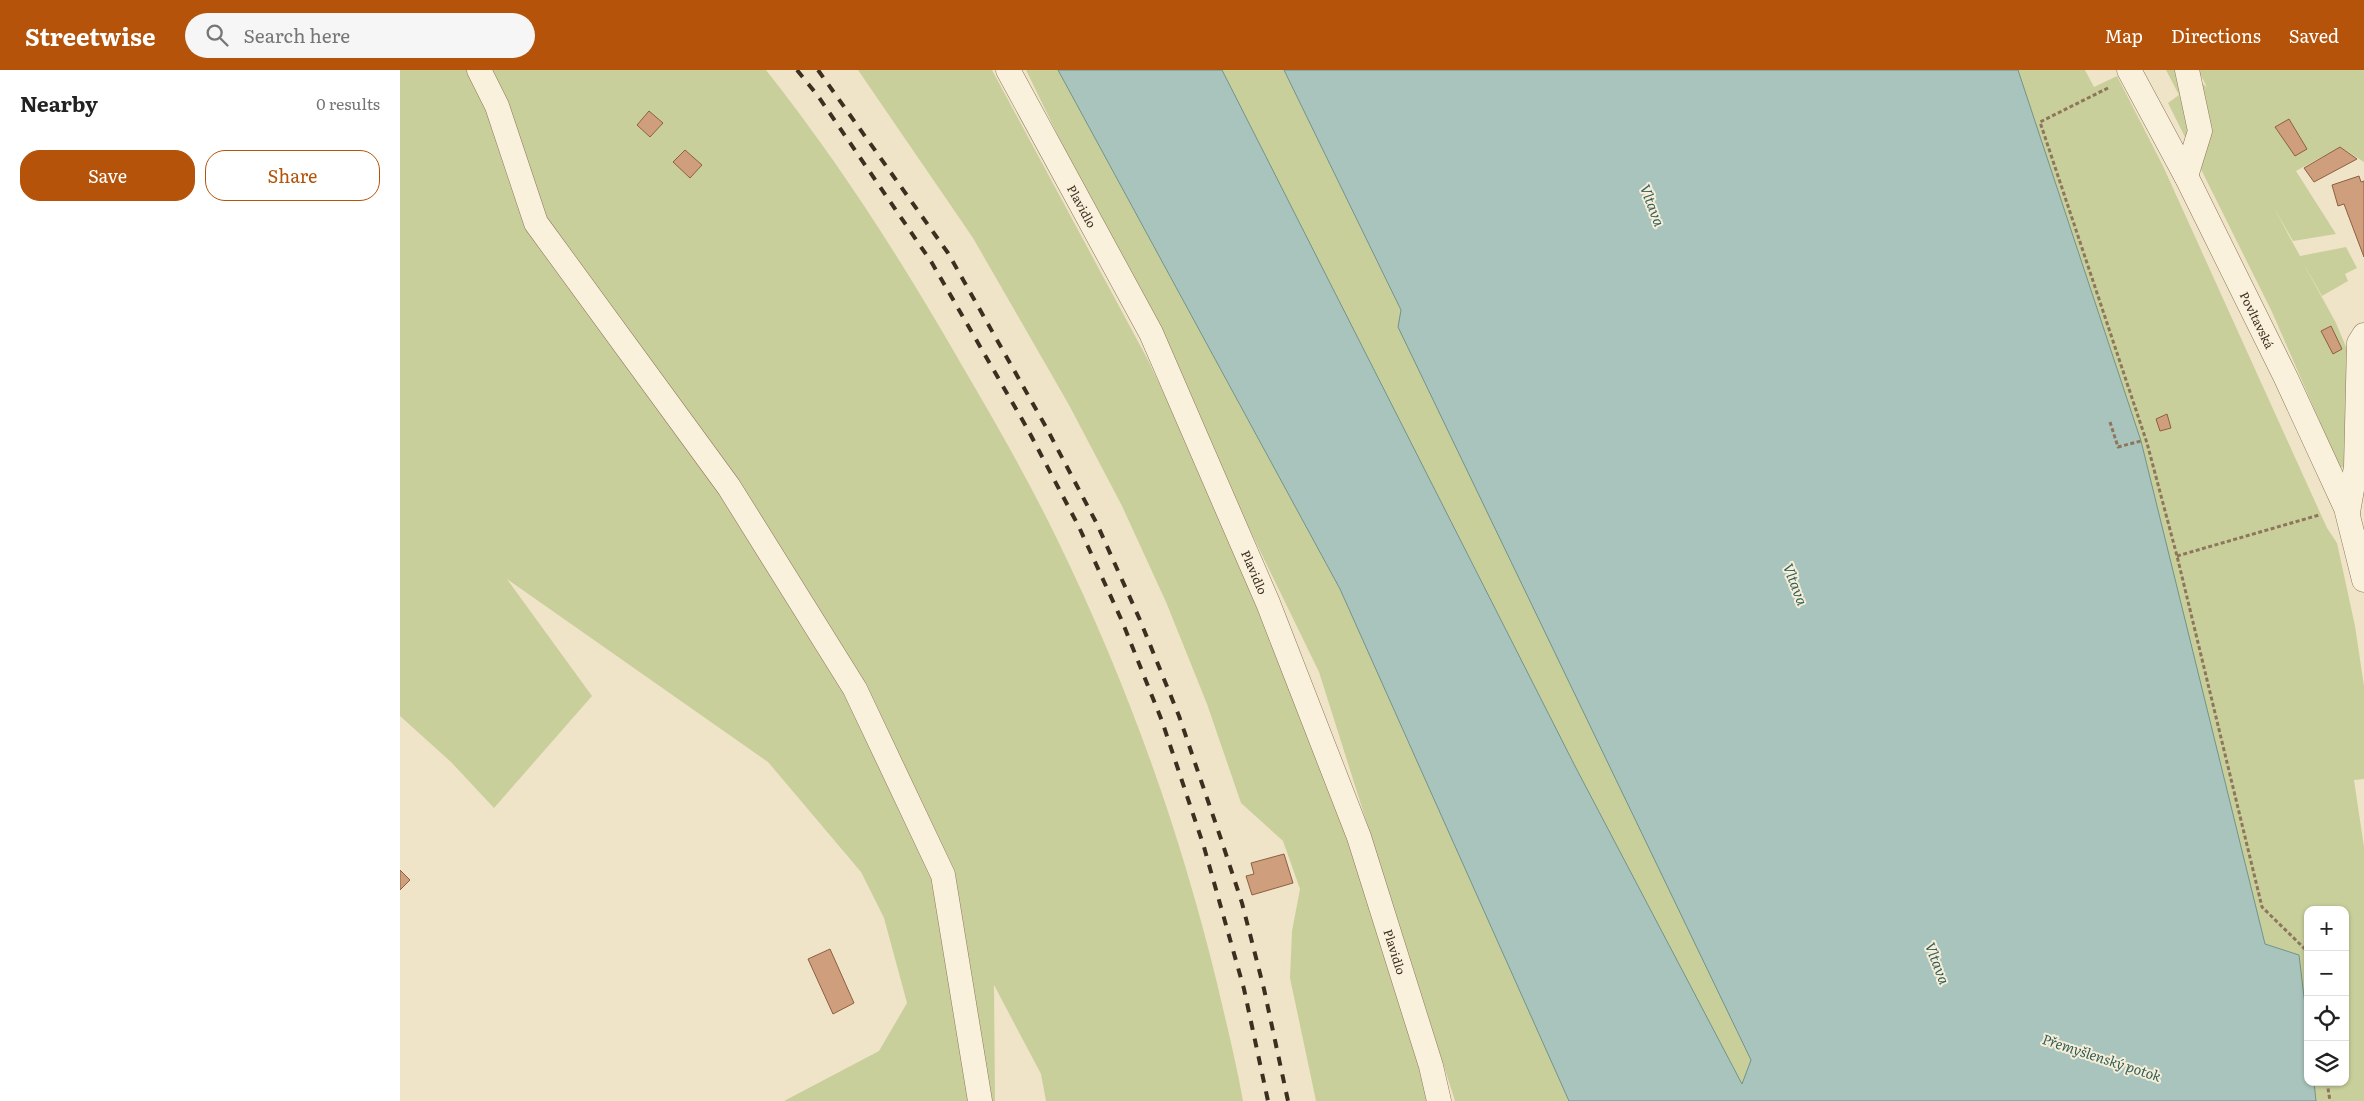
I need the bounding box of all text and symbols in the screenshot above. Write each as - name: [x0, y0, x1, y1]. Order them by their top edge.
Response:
- search box: [185, 13, 535, 58]
- text: Streetwise: [25, 18, 155, 53]
- icon: search: [203, 21, 231, 49]
- text: Search here: [243, 21, 350, 49]
- text: Map: [2105, 22, 2143, 49]
- text: Directions: [2171, 22, 2261, 49]
- text: Saved: [2289, 22, 2339, 49]
- text: Nearby: [20, 87, 98, 118]
- text: 0 results: [316, 91, 380, 115]
- button: Save: [20, 150, 195, 201]
- button: Share: [205, 150, 380, 201]
- street label: Plavidlo: [1063, 181, 1101, 231]
- water label: Vltava: [1636, 181, 1670, 229]
- street label: Povltavská: [2236, 288, 2279, 352]
- street label: Plavidlo: [1237, 547, 1272, 597]
- water label: Vltava: [1779, 560, 1813, 608]
- map controls: [2304, 906, 2349, 1086]
- button: +: [2304, 906, 2349, 951]
- street label: Plavidlo: [1379, 927, 1411, 977]
- water label: Vltava: [1921, 939, 1955, 987]
- button: −: [2304, 951, 2349, 996]
- button: locate: [2304, 996, 2349, 1041]
- water label: Přemyšlenský potok: [2040, 1028, 2164, 1086]
- button: layers: [2304, 1041, 2349, 1086]

